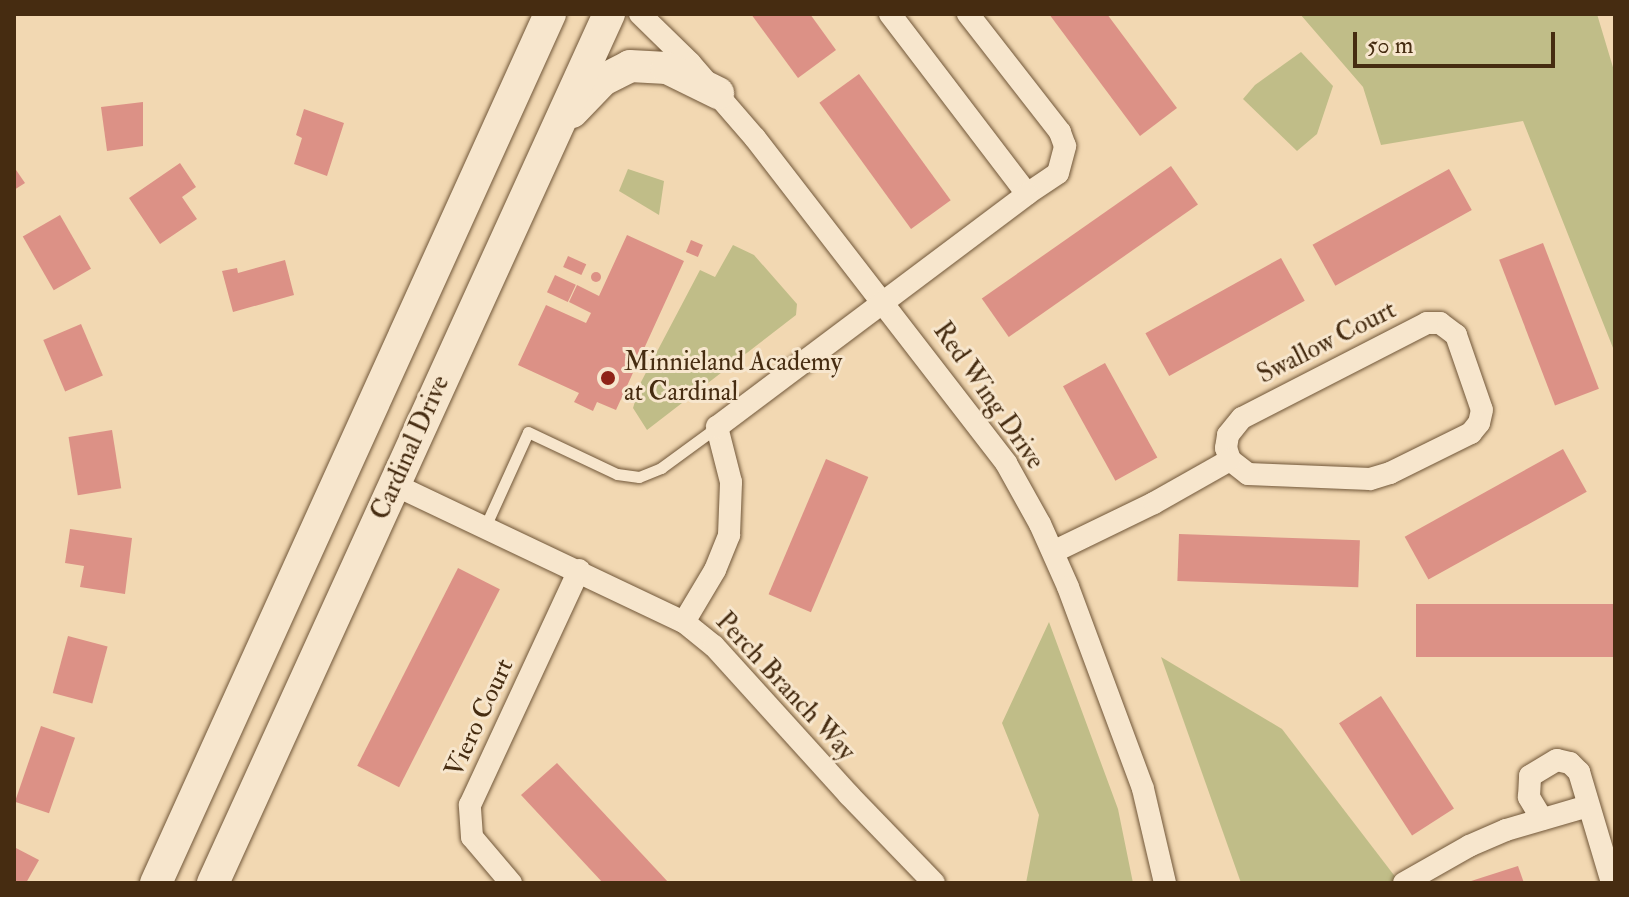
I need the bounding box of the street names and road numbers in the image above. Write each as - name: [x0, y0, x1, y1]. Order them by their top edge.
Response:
- street label: Swallow Court: [1253, 295, 1401, 391]
- street label: Red Wing Drive: [926, 317, 1050, 475]
- street label: Cardinal Drive: [365, 371, 457, 525]
- street label: Perch Branch Way: [709, 607, 861, 767]
- street label: Viero Court: [439, 654, 521, 782]

